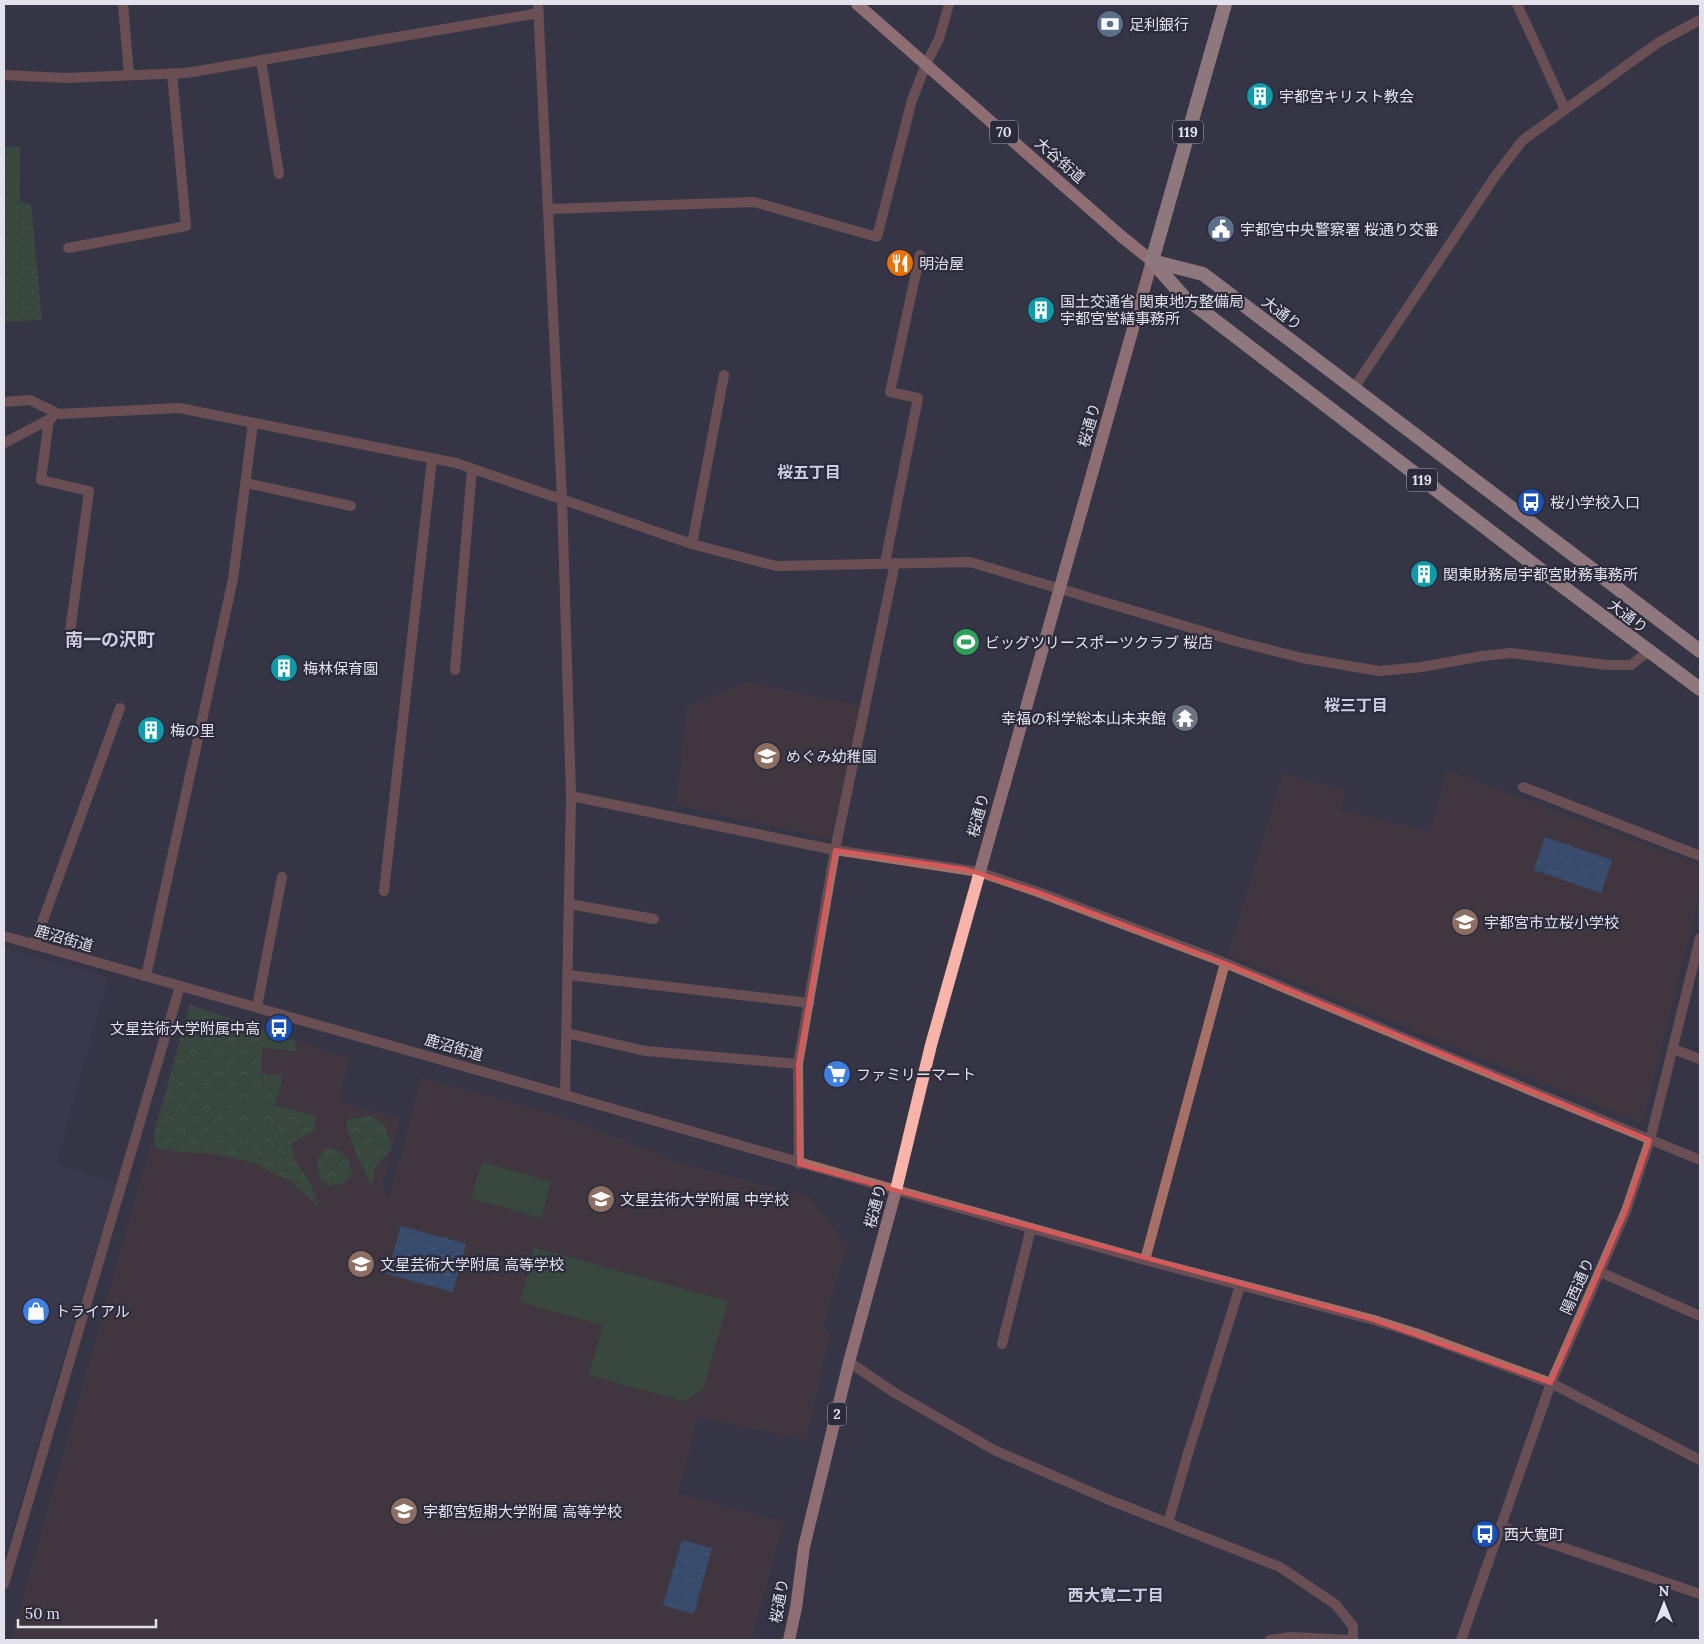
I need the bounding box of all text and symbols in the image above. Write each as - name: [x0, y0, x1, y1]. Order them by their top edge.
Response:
- bank icon: 足利銀行: [1095, 9, 1125, 39]
- place label: 足利銀行: [1129, 15, 1189, 34]
- building icon: 宇都宮キリスト教会: [1245, 81, 1275, 111]
- place label: 宇都宮キリスト教会: [1279, 87, 1414, 106]
- road number: 70: [990, 120, 1018, 144]
- road number: 119: [1173, 120, 1203, 144]
- street label: 大谷街道: [1031, 133, 1089, 187]
- public building icon: 宇都宮中央警察署 桜通り交番: [1206, 214, 1236, 244]
- place label: 宇都宮中央警察署 桜通り交番: [1240, 220, 1439, 239]
- restaurant icon: 明治屋: [885, 248, 915, 278]
- place label: 明治屋: [919, 254, 964, 273]
- place label: 国土交通省 関東地方整備局 宇都宮営繕事務所: [1060, 292, 1244, 328]
- street label: 大通り: [1258, 292, 1306, 334]
- building icon: 国土交通省 関東地方整備局 宇都宮営繕事務所: [1026, 295, 1056, 325]
- street label: 桜通り: [1074, 401, 1104, 449]
- district label: 桜五丁目: [777, 462, 841, 482]
- road number: 119: [1407, 468, 1437, 492]
- bus stop icon: 桜小学校入口: [1516, 487, 1546, 517]
- place label: 桜小学校入口: [1550, 493, 1640, 512]
- building icon: 関東財務局宇都宮財務事務所: [1409, 559, 1439, 589]
- place label: 関東財務局宇都宮財務事務所: [1443, 565, 1638, 584]
- street label: 大通り: [1604, 595, 1652, 637]
- sports icon: ビッグツリースポーツクラブ 桜店: [951, 627, 981, 657]
- district label: 南一の沢町: [65, 628, 155, 651]
- place label: ビッグツリースポーツクラブ 桜店: [985, 633, 1213, 652]
- building icon: 梅林保育園: [269, 653, 299, 683]
- place label: 梅林保育園: [303, 659, 378, 678]
- district label: 桜三丁目: [1324, 695, 1388, 715]
- temple icon: 幸福の科学総本山未来館: [1170, 703, 1200, 733]
- place label: 幸福の科学総本山未来館: [1001, 709, 1166, 728]
- building icon: 梅の里: [136, 715, 166, 745]
- place label: 梅の里: [170, 721, 215, 740]
- school or university icon: めぐみ幼稚園: [752, 741, 782, 771]
- place label: めぐみ幼稚園: [786, 747, 876, 766]
- street label: 桜通り: [963, 791, 993, 839]
- school or university icon: 宇都宮市立桜小学校: [1450, 907, 1480, 937]
- place label: 宇都宮市立桜小学校: [1484, 913, 1619, 932]
- street label: 鹿沼街道: [33, 921, 95, 955]
- bus stop icon: 文星芸術大学附属中高: [264, 1013, 294, 1043]
- place label: 文星芸術大学附属中高: [110, 1019, 260, 1038]
- street label: 鹿沼街道: [423, 1030, 485, 1064]
- supermarket icon: ファミリーマート: [822, 1059, 852, 1089]
- place label: ファミリーマート: [856, 1065, 976, 1084]
- street label: 桜通り: [860, 1182, 890, 1230]
- school or university icon: 文星芸術大学附属 中学校: [586, 1184, 616, 1214]
- place label: 文星芸術大学附属 中学校: [620, 1190, 789, 1209]
- school or university icon: 文星芸術大学附属 高等学校: [346, 1249, 376, 1279]
- place label: 文星芸術大学附属 高等学校: [380, 1255, 564, 1274]
- street label: 陽西通り: [1556, 1255, 1598, 1317]
- shop icon: トライアル: [21, 1296, 51, 1326]
- place label: トライアル: [55, 1302, 130, 1321]
- road number: 2: [828, 1402, 846, 1426]
- school or university icon: 宇都宮短期大学附属 高等学校: [389, 1496, 419, 1526]
- place label: 宇都宮短期大学附属 高等学校: [423, 1502, 622, 1521]
- bus stop icon: 西大寛町: [1470, 1519, 1500, 1549]
- place label: 西大寛町: [1504, 1525, 1564, 1544]
- street label: 桜通り: [766, 1577, 792, 1625]
- north arrow: [1639, 1579, 1689, 1629]
- text: N: [1659, 1582, 1670, 1600]
- district label: 西大寛二丁目: [1068, 1585, 1164, 1605]
- scale bar: [18, 1596, 155, 1628]
- text: 50 m: [25, 1604, 60, 1623]

